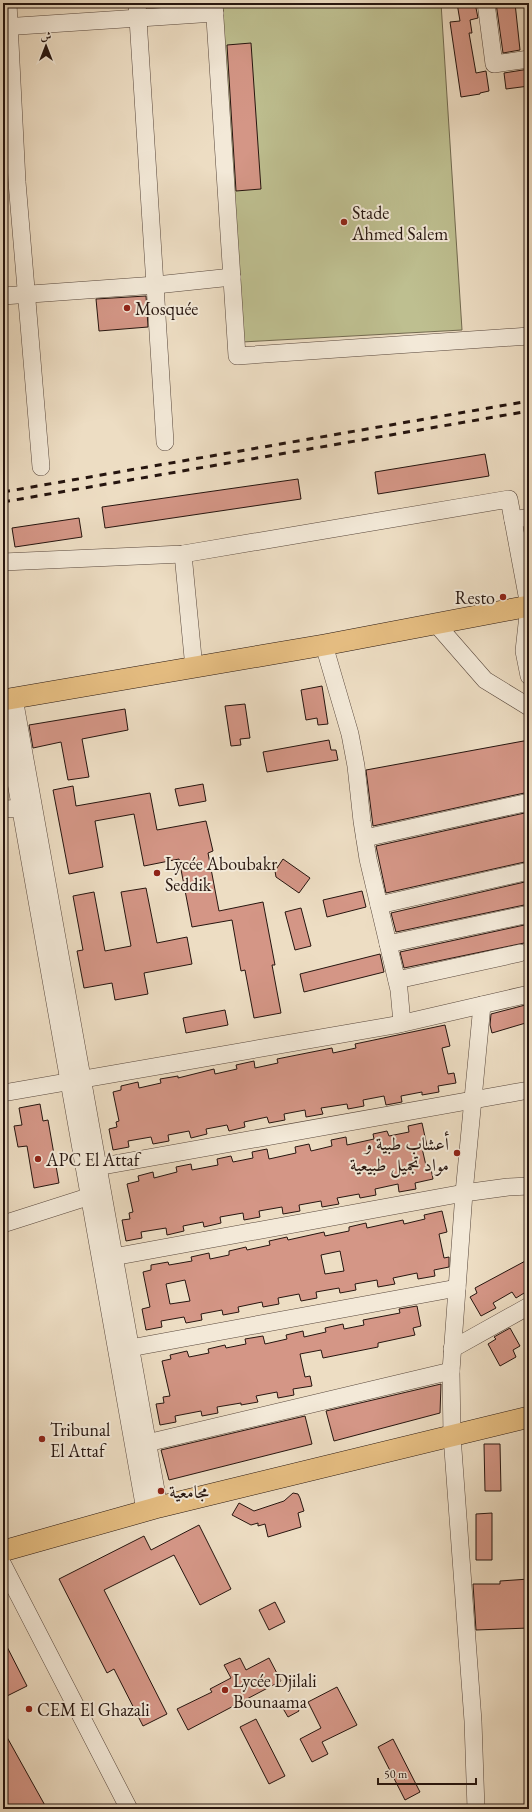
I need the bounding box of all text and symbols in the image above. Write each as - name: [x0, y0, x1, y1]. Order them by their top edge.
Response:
- north arrow: [26, 26, 66, 66]
- text: ش: [41, 29, 52, 43]
- place label: Stade Ahmed Salem: [351, 201, 448, 245]
- marker: Stade Ahmed Salem: [339, 217, 349, 227]
- place label: Mosquée: [135, 297, 198, 320]
- marker: Mosquée: [122, 303, 132, 313]
- place label: Resto: [455, 586, 495, 609]
- marker: Resto: [498, 592, 508, 602]
- place label: Lycée Aboubakr Seddik: [165, 852, 277, 896]
- marker: Lycée Aboubakr Seddik: [152, 868, 162, 878]
- place label: أعشاب طبية و مواد تجميل طبيعية: [350, 1131, 450, 1178]
- place label: APC El Attaf: [45, 1148, 142, 1171]
- marker: أعشاب طبية و مواد تجميل طبيعية: [452, 1148, 462, 1158]
- marker: APC El Attaf: [33, 1154, 43, 1164]
- place label: Tribunal El Attaf: [50, 1418, 110, 1462]
- marker: Tribunal El Attaf: [37, 1434, 47, 1444]
- place label: مجامعية: [169, 1480, 209, 1503]
- marker: مجامعية: [156, 1486, 166, 1496]
- place label: Lycée Djilali Bounaama: [233, 1669, 317, 1713]
- marker: Lycée Djilali Bounaama: [220, 1685, 230, 1695]
- place label: CEM El Ghazali: [37, 1698, 150, 1721]
- marker: CEM El Ghazali: [24, 1704, 34, 1714]
- scale bar: [378, 1760, 476, 1786]
- text: 50 m: [384, 1766, 408, 1782]

